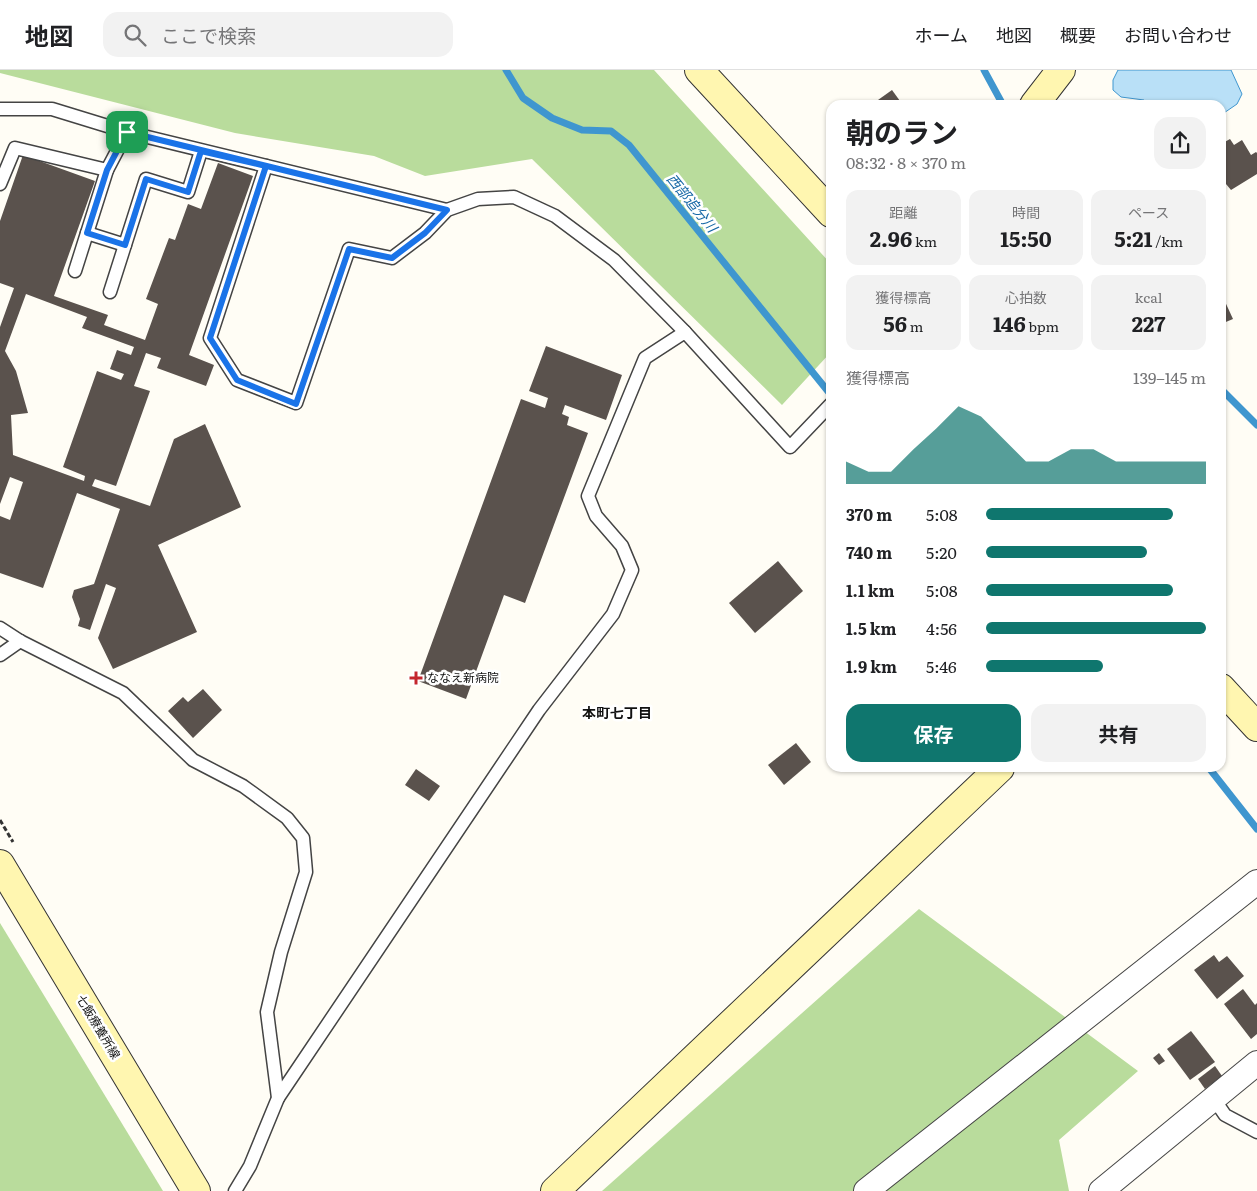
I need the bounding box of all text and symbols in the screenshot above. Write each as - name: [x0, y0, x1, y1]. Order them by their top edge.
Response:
- search box: [103, 12, 453, 57]
- text: 地図: [25, 17, 73, 52]
- icon: search: [121, 21, 149, 49]
- text: ここで検索: [161, 21, 256, 49]
- text: ホーム: [915, 21, 968, 48]
- text: 地図: [996, 21, 1032, 48]
- text: 概要: [1060, 21, 1096, 48]
- text: お問い合わせ: [1124, 21, 1232, 48]
- text: 朝のラン: [846, 110, 958, 152]
- pin: [106, 111, 148, 153]
- button: share: [1154, 117, 1206, 169]
- icon: arrive: [113, 118, 141, 146]
- text: 08:32 · 8 × 370 m: [846, 150, 966, 174]
- water label: 西部追分川: [663, 169, 724, 237]
- text: 距離: [889, 202, 917, 222]
- text: 時間: [1012, 202, 1040, 222]
- text: ペース: [1128, 202, 1169, 222]
- text: 2.96: [870, 222, 912, 253]
- text: 15:50: [1000, 222, 1052, 253]
- text: 5:21: [1114, 222, 1152, 253]
- text: km: [912, 231, 937, 251]
- text: /km: [1152, 231, 1183, 251]
- text: 獲得標高: [875, 287, 931, 307]
- text: 心拍数: [1005, 287, 1047, 307]
- text: kcal: [1135, 287, 1162, 307]
- text: 56: [883, 307, 907, 338]
- text: 146: [993, 307, 1026, 338]
- text: 227: [1132, 307, 1166, 338]
- text: m: [907, 316, 923, 336]
- text: bpm: [1026, 316, 1059, 336]
- text: 獲得標高: [846, 365, 910, 389]
- text: 139–145 m: [1133, 365, 1206, 389]
- text: 370 m: [846, 502, 892, 526]
- text: 5:08: [926, 502, 958, 526]
- text: 740 m: [846, 540, 892, 564]
- text: 5:20: [926, 540, 957, 564]
- text: 1.1 km: [846, 578, 894, 602]
- text: 5:08: [926, 578, 958, 602]
- text: 1.5 km: [846, 616, 896, 640]
- text: 4:56: [926, 616, 957, 640]
- text: 1.9 km: [846, 654, 897, 678]
- text: 5:46: [926, 654, 957, 678]
- place label: ななえ新病院: [427, 668, 499, 686]
- marker: ななえ新病院: [409, 671, 423, 685]
- district label: 本町七丁目: [582, 702, 652, 722]
- button: 保存: [846, 704, 1021, 762]
- button: 共有: [1031, 704, 1206, 762]
- street label: 七飯療養所線: [73, 991, 125, 1062]

